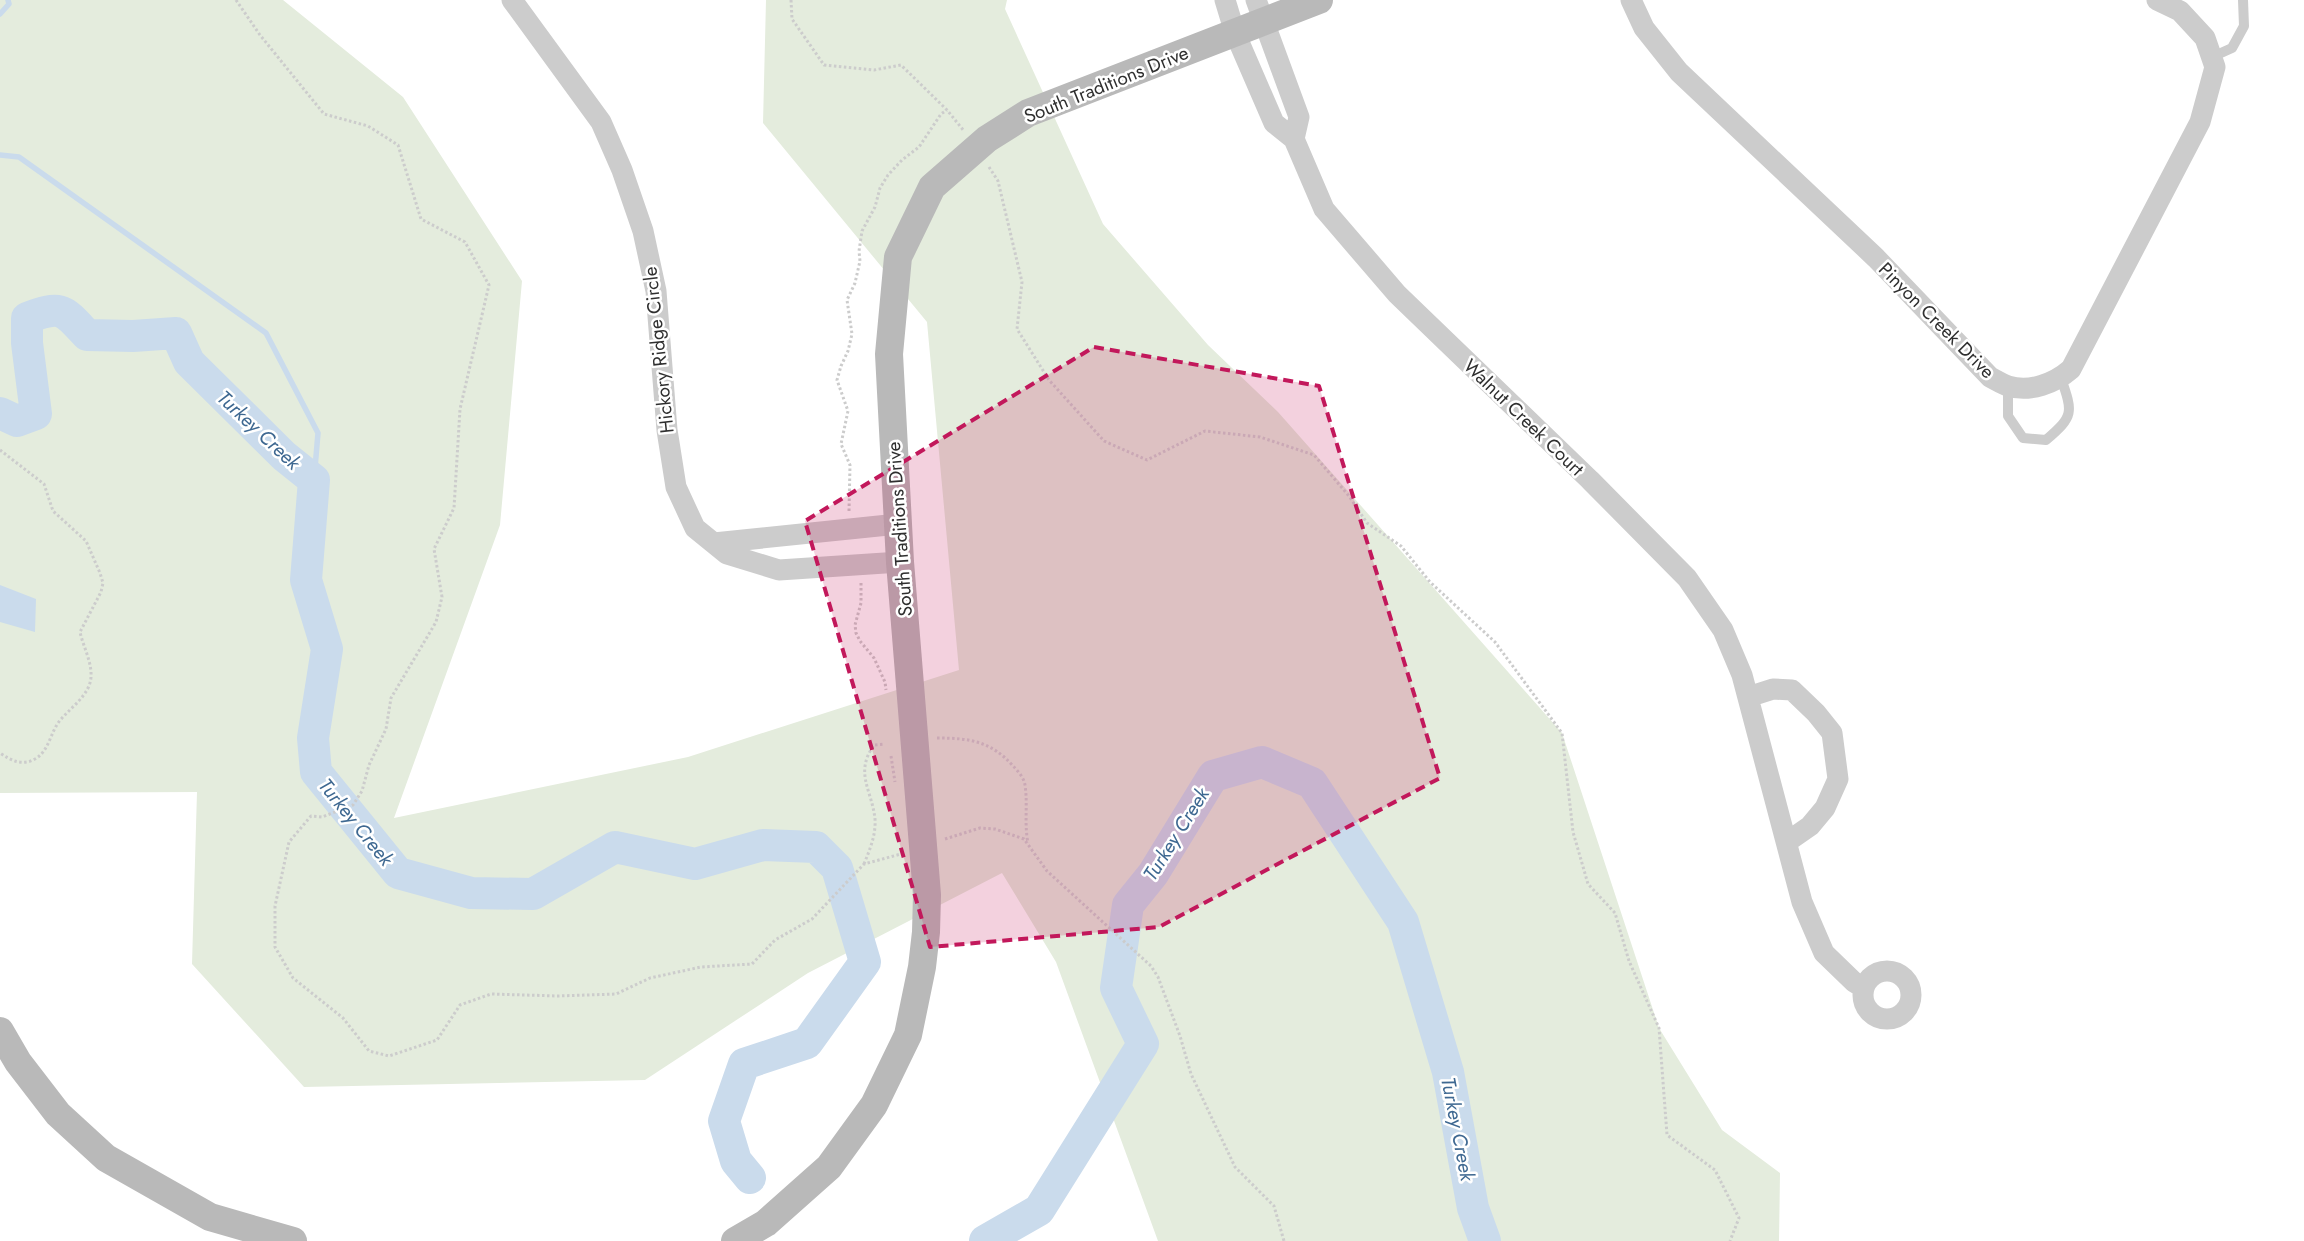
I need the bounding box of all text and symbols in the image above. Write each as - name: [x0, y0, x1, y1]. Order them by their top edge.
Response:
- street label: South Traditions Drive: [1020, 39, 1193, 130]
- street label: Pinyon Creek Drive: [1872, 256, 2001, 385]
- street label: Hickory Ridge Circle: [636, 265, 681, 435]
- street label: Walnut Creek Court: [1457, 353, 1590, 482]
- water label: Turkey Creek: [210, 384, 308, 478]
- street label: South Traditions Drive: [880, 440, 919, 617]
- water label: Turkey Creek: [311, 772, 401, 873]
- water label: Turkey Creek: [1136, 781, 1217, 886]
- water label: Turkey Creek: [1433, 1075, 1482, 1185]

